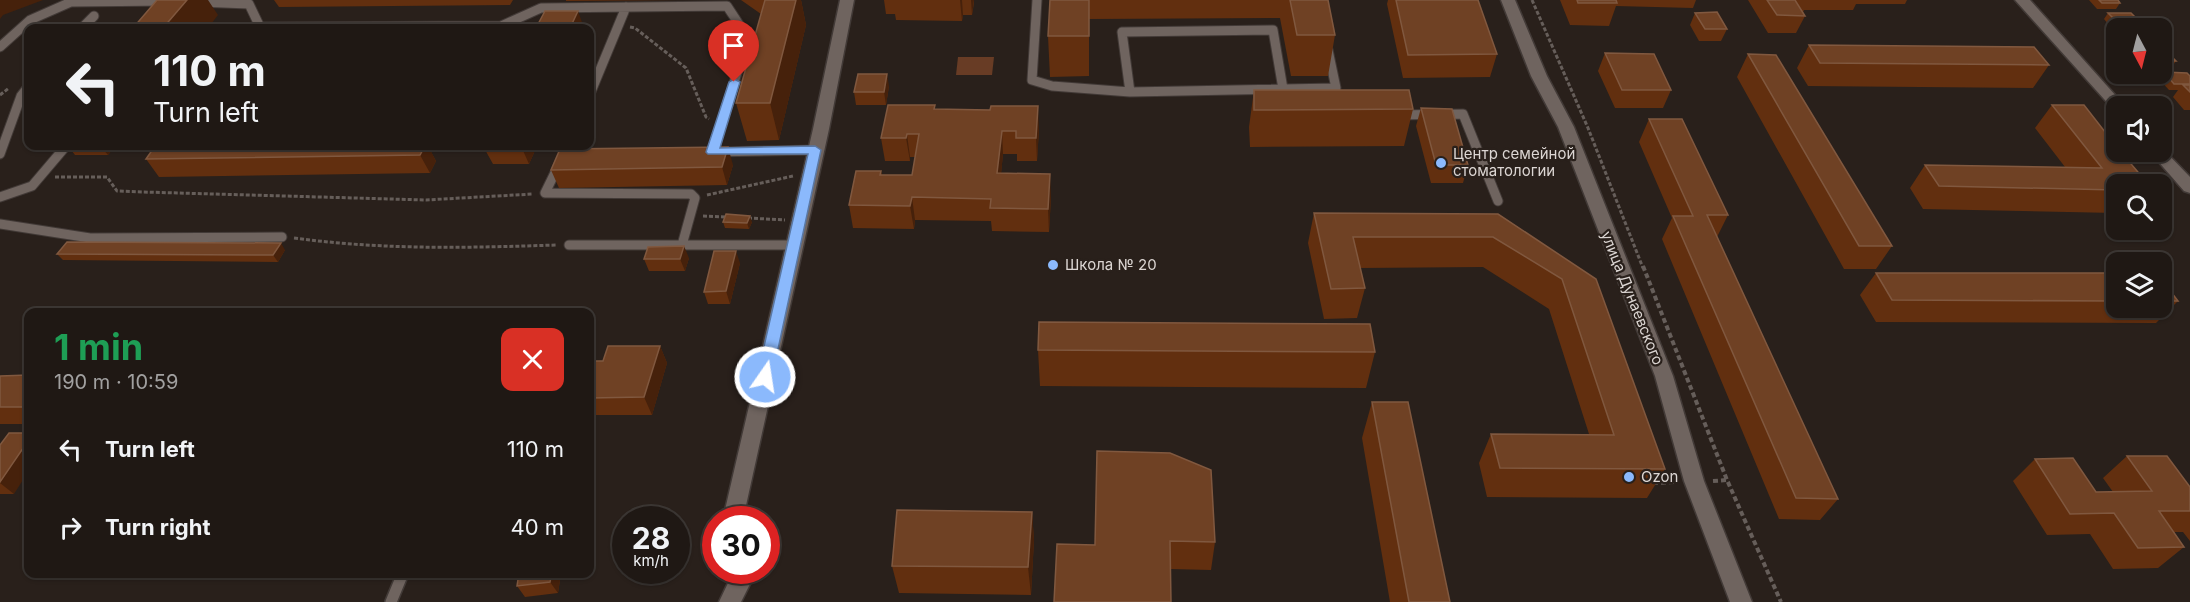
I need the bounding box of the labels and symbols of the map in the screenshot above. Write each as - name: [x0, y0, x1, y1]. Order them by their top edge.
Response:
- north arrow: [2106, 18, 2172, 84]
- pin: [708, 20, 759, 82]
- place label: Центр cемейной cтоматологии: [1453, 144, 1575, 180]
- marker: Центр cемейной cтоматологии: [1434, 156, 1448, 170]
- street label: улица Дунаевского: [1597, 228, 1668, 368]
- place label: Школа № 20: [1065, 255, 1157, 274]
- marker: Школа № 20: [1046, 258, 1060, 272]
- position arrow: [733, 345, 797, 409]
- place label: Ozon: [1641, 467, 1678, 486]
- marker: Ozon: [1622, 470, 1636, 484]
- speed limit sign: 30: [702, 506, 780, 584]

